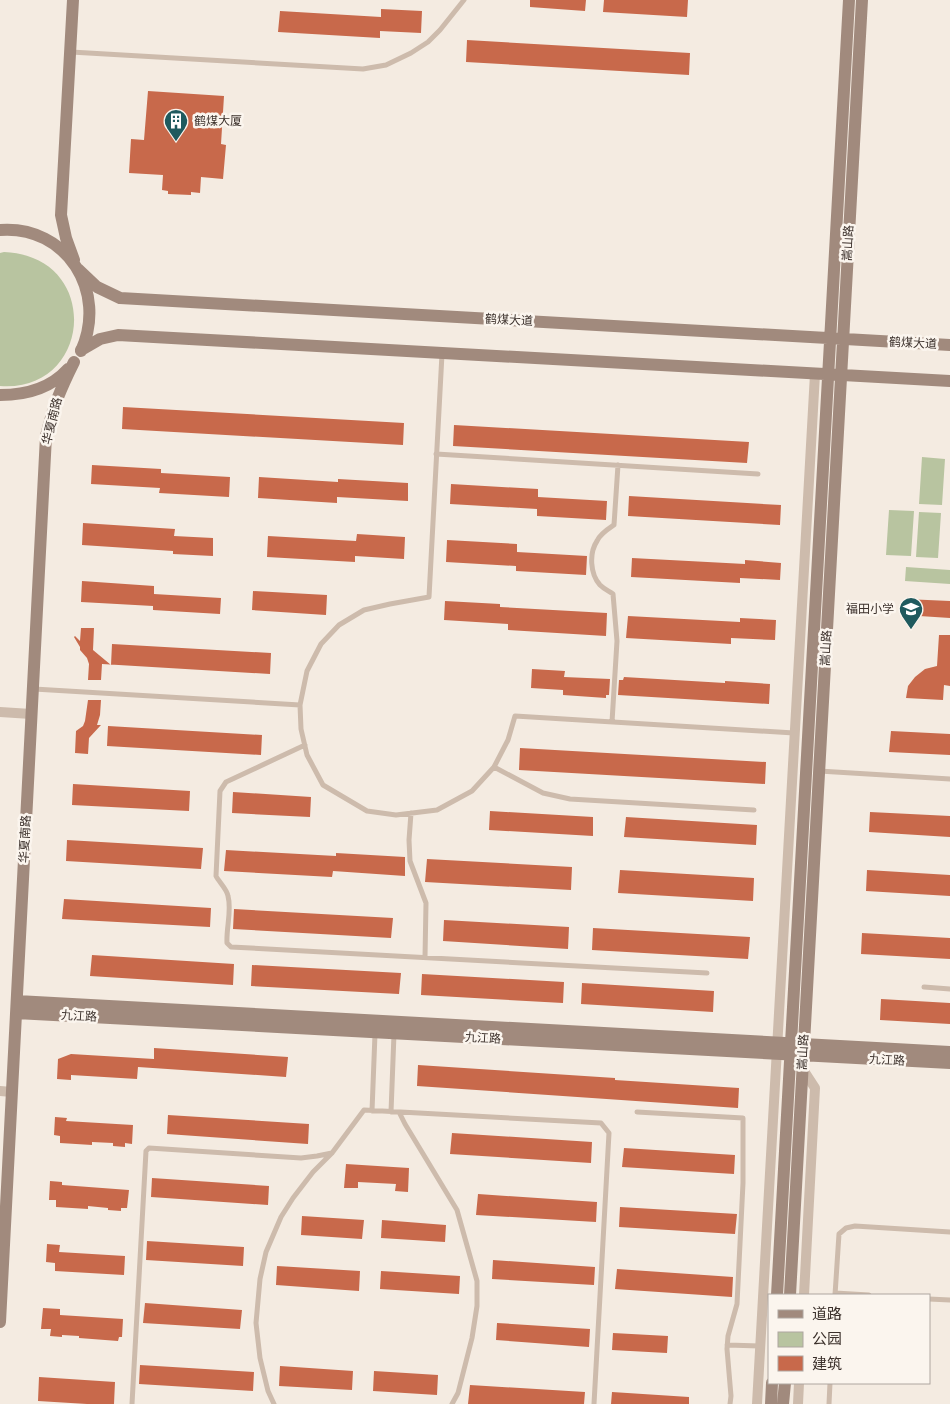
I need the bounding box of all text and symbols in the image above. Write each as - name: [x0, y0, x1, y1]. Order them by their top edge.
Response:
- building icon: 鹤煤大厦: [163, 108, 189, 142]
- place label: 鹤煤大厦: [194, 112, 242, 129]
- street label: 嵩山路: [838, 225, 857, 261]
- street label: 鹤煤大道: [485, 310, 533, 329]
- street label: 鹤煤大道: [889, 333, 937, 352]
- street label: 华夏南路: [37, 396, 66, 446]
- school or university icon: 福田小学: [898, 596, 924, 630]
- place label: 福田小学: [846, 600, 894, 617]
- street label: 嵩山路: [816, 630, 835, 666]
- street label: 华夏南路: [15, 815, 34, 863]
- street label: 九江路: [61, 1006, 97, 1025]
- street label: 九江路: [465, 1028, 501, 1047]
- street label: 嵩山路: [793, 1034, 812, 1070]
- street label: 九江路: [869, 1050, 905, 1069]
- legend: [768, 1294, 930, 1384]
- text: 道路: [812, 1303, 842, 1323]
- text: 公园: [812, 1328, 842, 1348]
- text: 建筑: [812, 1353, 842, 1373]

